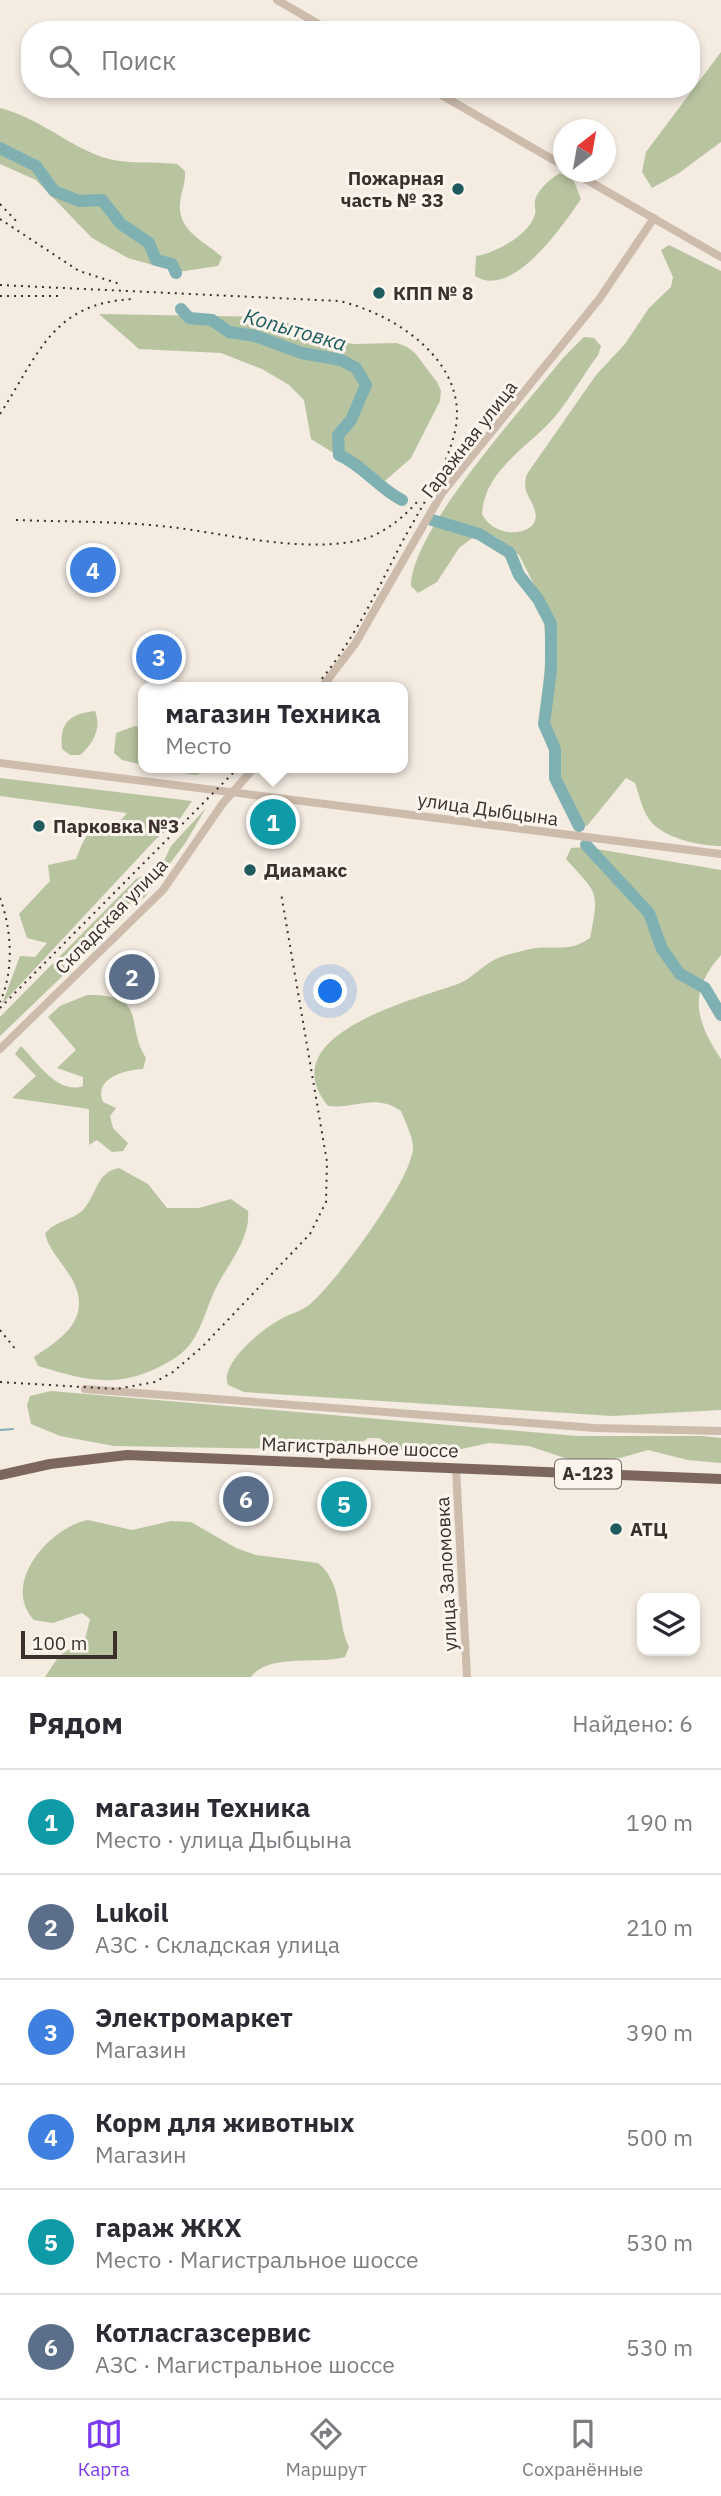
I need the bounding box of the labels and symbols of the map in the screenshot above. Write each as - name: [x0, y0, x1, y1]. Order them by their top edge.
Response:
- north arrow: [553, 119, 616, 182]
- place label: Пожарная часть № 33: [340, 166, 444, 212]
- marker: Пожарная часть № 33: [450, 181, 466, 197]
- place label: КПП № 8: [393, 281, 473, 305]
- marker: КПП № 8: [371, 285, 387, 301]
- water label: Копытовка: [241, 301, 350, 357]
- street label: Гаражная улица: [416, 376, 522, 502]
- pin: 4: [70, 544, 116, 596]
- pin: 3: [136, 631, 182, 683]
- street label: улица Дыбцына: [416, 787, 560, 831]
- pin: 1: [250, 796, 296, 848]
- place label: Парковка №3: [53, 814, 179, 838]
- marker: Парковка №3: [31, 818, 47, 834]
- street label: Складская улица: [50, 853, 172, 979]
- place label: Диамакс: [264, 858, 348, 882]
- marker: Диамакс: [242, 862, 258, 878]
- pin: 2: [109, 951, 155, 1003]
- your location: [313, 974, 347, 1008]
- street label: Магистральное шоссе: [261, 1432, 459, 1462]
- road number: А-123: [555, 1460, 621, 1489]
- pin: 6: [223, 1473, 269, 1525]
- pin: 5: [321, 1478, 367, 1530]
- street label: улица Заломовка: [430, 1496, 462, 1652]
- place label: АТЦ: [630, 1517, 668, 1541]
- marker: АТЦ: [608, 1521, 624, 1537]
- scale bar: [21, 1628, 117, 1660]

